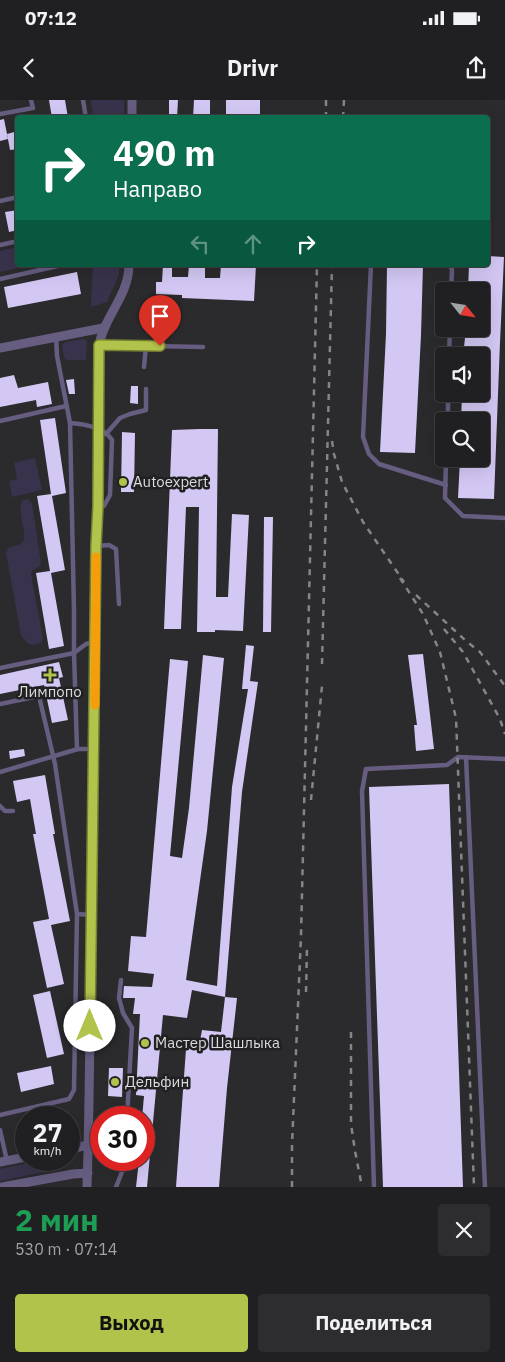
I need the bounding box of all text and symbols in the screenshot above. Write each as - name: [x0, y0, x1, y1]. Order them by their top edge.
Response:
- text: 07:12: [25, 6, 77, 30]
- text: Drivr: [227, 53, 278, 82]
- icon: back: [15, 54, 43, 82]
- icon: share: [462, 54, 490, 82]
- text: 490 m: [113, 130, 216, 176]
- icon: right: [30, 135, 95, 200]
- text: Направо: [113, 174, 202, 203]
- icon: left: [186, 230, 214, 258]
- icon: ahead: [239, 230, 267, 258]
- icon: right: [292, 230, 320, 258]
- north arrow: [435, 282, 490, 338]
- map controls: [435, 282, 490, 467]
- pin: [139, 295, 181, 346]
- icon: arrive: [146, 302, 174, 330]
- button: sound: [435, 347, 490, 402]
- button: search: [435, 412, 490, 467]
- place label: Autoexpert: [133, 472, 208, 491]
- marker: Autoexpert: [117, 476, 129, 488]
- marker: Лимпопо: [44, 669, 56, 681]
- place label: Лимпопо: [18, 682, 82, 701]
- position arrow: [63, 999, 115, 1051]
- place label: Мастер Шашлыка: [155, 1033, 280, 1052]
- marker: Мастер Шашлыка: [139, 1037, 151, 1049]
- place label: Дельфин: [125, 1072, 189, 1091]
- marker: Дельфин: [109, 1076, 121, 1088]
- speed limit sign: 30: [90, 1106, 155, 1171]
- text: 27: [32, 1116, 63, 1149]
- text: km/h: [33, 1143, 62, 1158]
- text: 2 мин: [15, 1200, 99, 1239]
- button: close: [438, 1204, 490, 1256]
- text: 530 m · 07:14: [15, 1239, 117, 1259]
- button: Выход: [15, 1294, 248, 1352]
- button: Поделиться: [258, 1294, 490, 1352]

